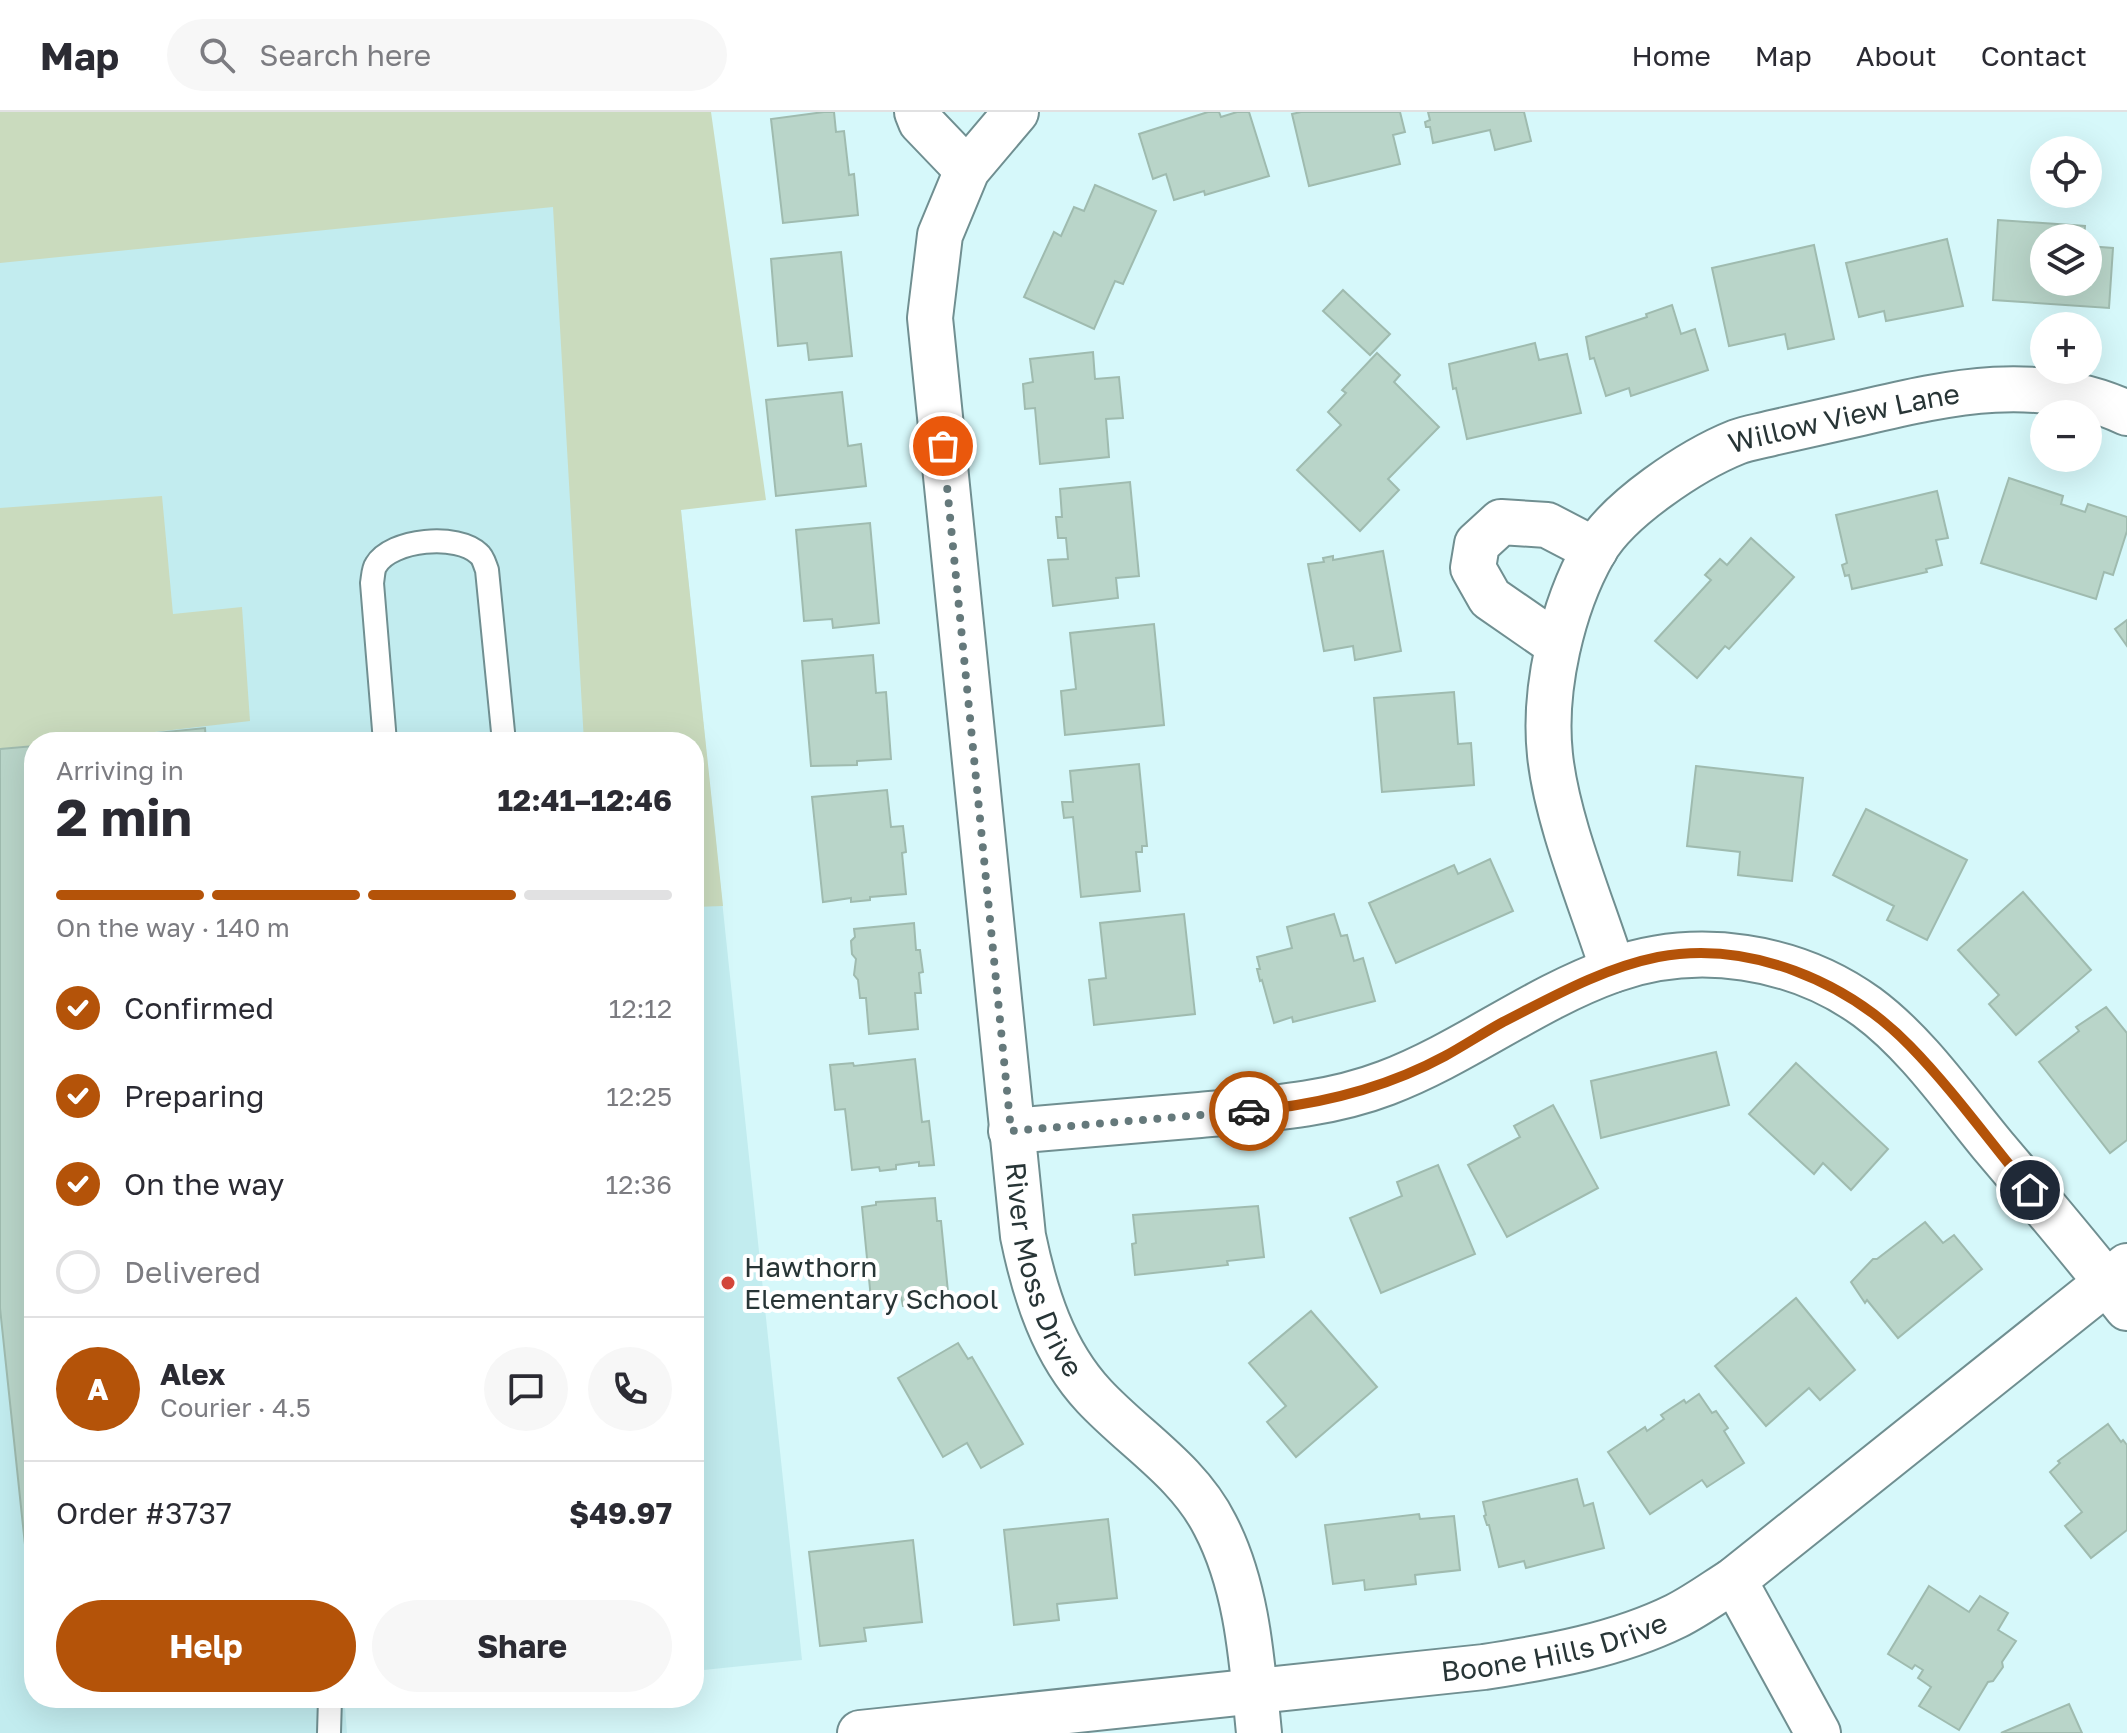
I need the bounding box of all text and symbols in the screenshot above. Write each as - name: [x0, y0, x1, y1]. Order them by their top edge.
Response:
- search box: [167, 19, 727, 91]
- text: Map: [40, 33, 119, 78]
- icon: search: [195, 33, 239, 77]
- text: Search here: [259, 37, 431, 73]
- text: Home: [1632, 39, 1711, 72]
- text: Map: [1755, 39, 1812, 72]
- text: About: [1856, 39, 1937, 72]
- text: Contact: [1981, 39, 2087, 72]
- map controls: [2030, 136, 2102, 472]
- button: locate: [2030, 136, 2102, 208]
- button: layers: [2030, 224, 2102, 296]
- button: +: [2030, 312, 2102, 384]
- street label: Willow View Lane: [1724, 376, 1962, 460]
- button: −: [2030, 400, 2102, 472]
- pin: [909, 412, 977, 480]
- icon: bag: [921, 424, 965, 468]
- text: Arriving in: [56, 755, 184, 786]
- text: 12:41–12:46: [497, 782, 672, 818]
- text: 2 min: [56, 785, 192, 847]
- text: On the way · 140 m: [56, 912, 290, 943]
- icon: check: [56, 986, 100, 1030]
- text: Confirmed: [124, 990, 274, 1026]
- text: 12:12: [609, 993, 672, 1024]
- courier: [1209, 1071, 1289, 1151]
- icon: check: [56, 1074, 100, 1118]
- text: Preparing: [124, 1078, 265, 1114]
- text: 12:25: [606, 1081, 672, 1112]
- icon: car: [1227, 1089, 1271, 1133]
- pin: [1996, 1156, 2064, 1224]
- street label: River Moss Drive: [1000, 1161, 1090, 1383]
- icon: check: [56, 1162, 100, 1206]
- text: On the way: [124, 1166, 284, 1202]
- icon: home: [2008, 1168, 2052, 1212]
- text: 12:36: [606, 1169, 672, 1200]
- place label: Hawthorn Elementary School: [744, 1250, 998, 1315]
- text: Delivered: [124, 1254, 261, 1290]
- marker: Hawthorn Elementary School: [719, 1274, 737, 1292]
- button: chat: [484, 1347, 568, 1431]
- button: phone: [588, 1347, 672, 1431]
- text: Alex: [160, 1356, 225, 1392]
- text: A: [87, 1371, 109, 1407]
- text: Courier · 4.5: [160, 1392, 311, 1423]
- text: Order #3737: [56, 1495, 232, 1531]
- text: $49.97: [569, 1495, 672, 1531]
- button: Help: [56, 1600, 356, 1692]
- button: Share: [372, 1600, 672, 1692]
- street label: Boone Hills Drive: [1440, 1605, 1672, 1687]

